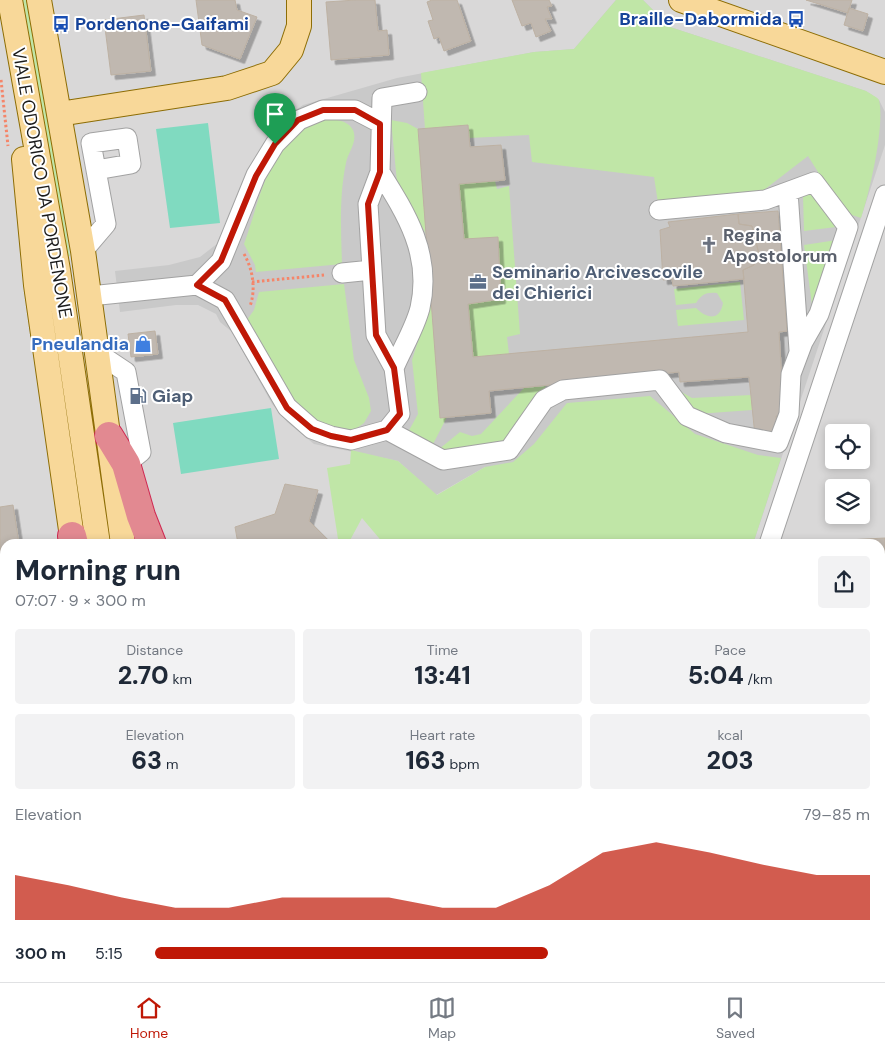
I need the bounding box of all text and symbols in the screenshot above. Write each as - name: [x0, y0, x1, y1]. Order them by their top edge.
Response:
- place label: Braille-Dabormida: [619, 7, 782, 31]
- bus stop icon: Braille-Dabormida: [786, 9, 806, 29]
- place label: Pordenone-Gaifami: [75, 12, 249, 36]
- bus stop icon: Pordenone-Gaifami: [51, 14, 71, 34]
- street label: VIALE ODORICO DA PORDENONE: [6, 46, 78, 320]
- pin: [254, 93, 296, 144]
- icon: arrive: [261, 100, 289, 128]
- place label: Regina Apostolorum: [723, 223, 838, 268]
- church icon: Regina Apostolorum: [699, 235, 719, 255]
- place label: Seminario Arcivescovile dei Chierici: [492, 260, 703, 305]
- office icon: Seminario Arcivescovile dei Chierici: [468, 272, 488, 292]
- place label: Pneulandia: [31, 332, 129, 356]
- shop icon: Pneulandia: [133, 334, 153, 354]
- place label: Giap: [152, 384, 193, 408]
- fuel station icon: Giap: [128, 386, 148, 406]
- map controls: [825, 424, 870, 524]
- button: locate: [825, 424, 870, 469]
- button: layers: [825, 479, 870, 524]
- text: Morning run: [15, 552, 181, 589]
- button: share: [818, 556, 870, 608]
- text: 07:07 · 9 × 300 m: [15, 590, 146, 611]
- text: Distance: [126, 641, 183, 659]
- text: Time: [427, 641, 458, 659]
- text: Pace: [714, 641, 746, 659]
- text: 2.70: [118, 659, 169, 692]
- text: 13:41: [414, 659, 471, 692]
- text: 5:04: [688, 659, 744, 692]
- text: km: [169, 670, 192, 688]
- text: /km: [744, 670, 773, 688]
- text: Elevation: [126, 726, 184, 744]
- text: Heart rate: [410, 726, 475, 744]
- text: kcal: [718, 726, 743, 744]
- text: 63: [131, 744, 162, 777]
- text: 163: [406, 744, 446, 777]
- text: 203: [707, 744, 754, 777]
- text: m: [162, 755, 178, 773]
- text: bpm: [446, 755, 479, 773]
- text: Elevation: [15, 804, 82, 825]
- text: 79–85 m: [803, 804, 870, 825]
- text: 300 m: [15, 943, 66, 964]
- text: 5:15: [95, 943, 123, 964]
- tab: Home: [130, 994, 168, 1042]
- tab: Map: [428, 994, 456, 1042]
- tab: Saved: [716, 994, 755, 1042]

